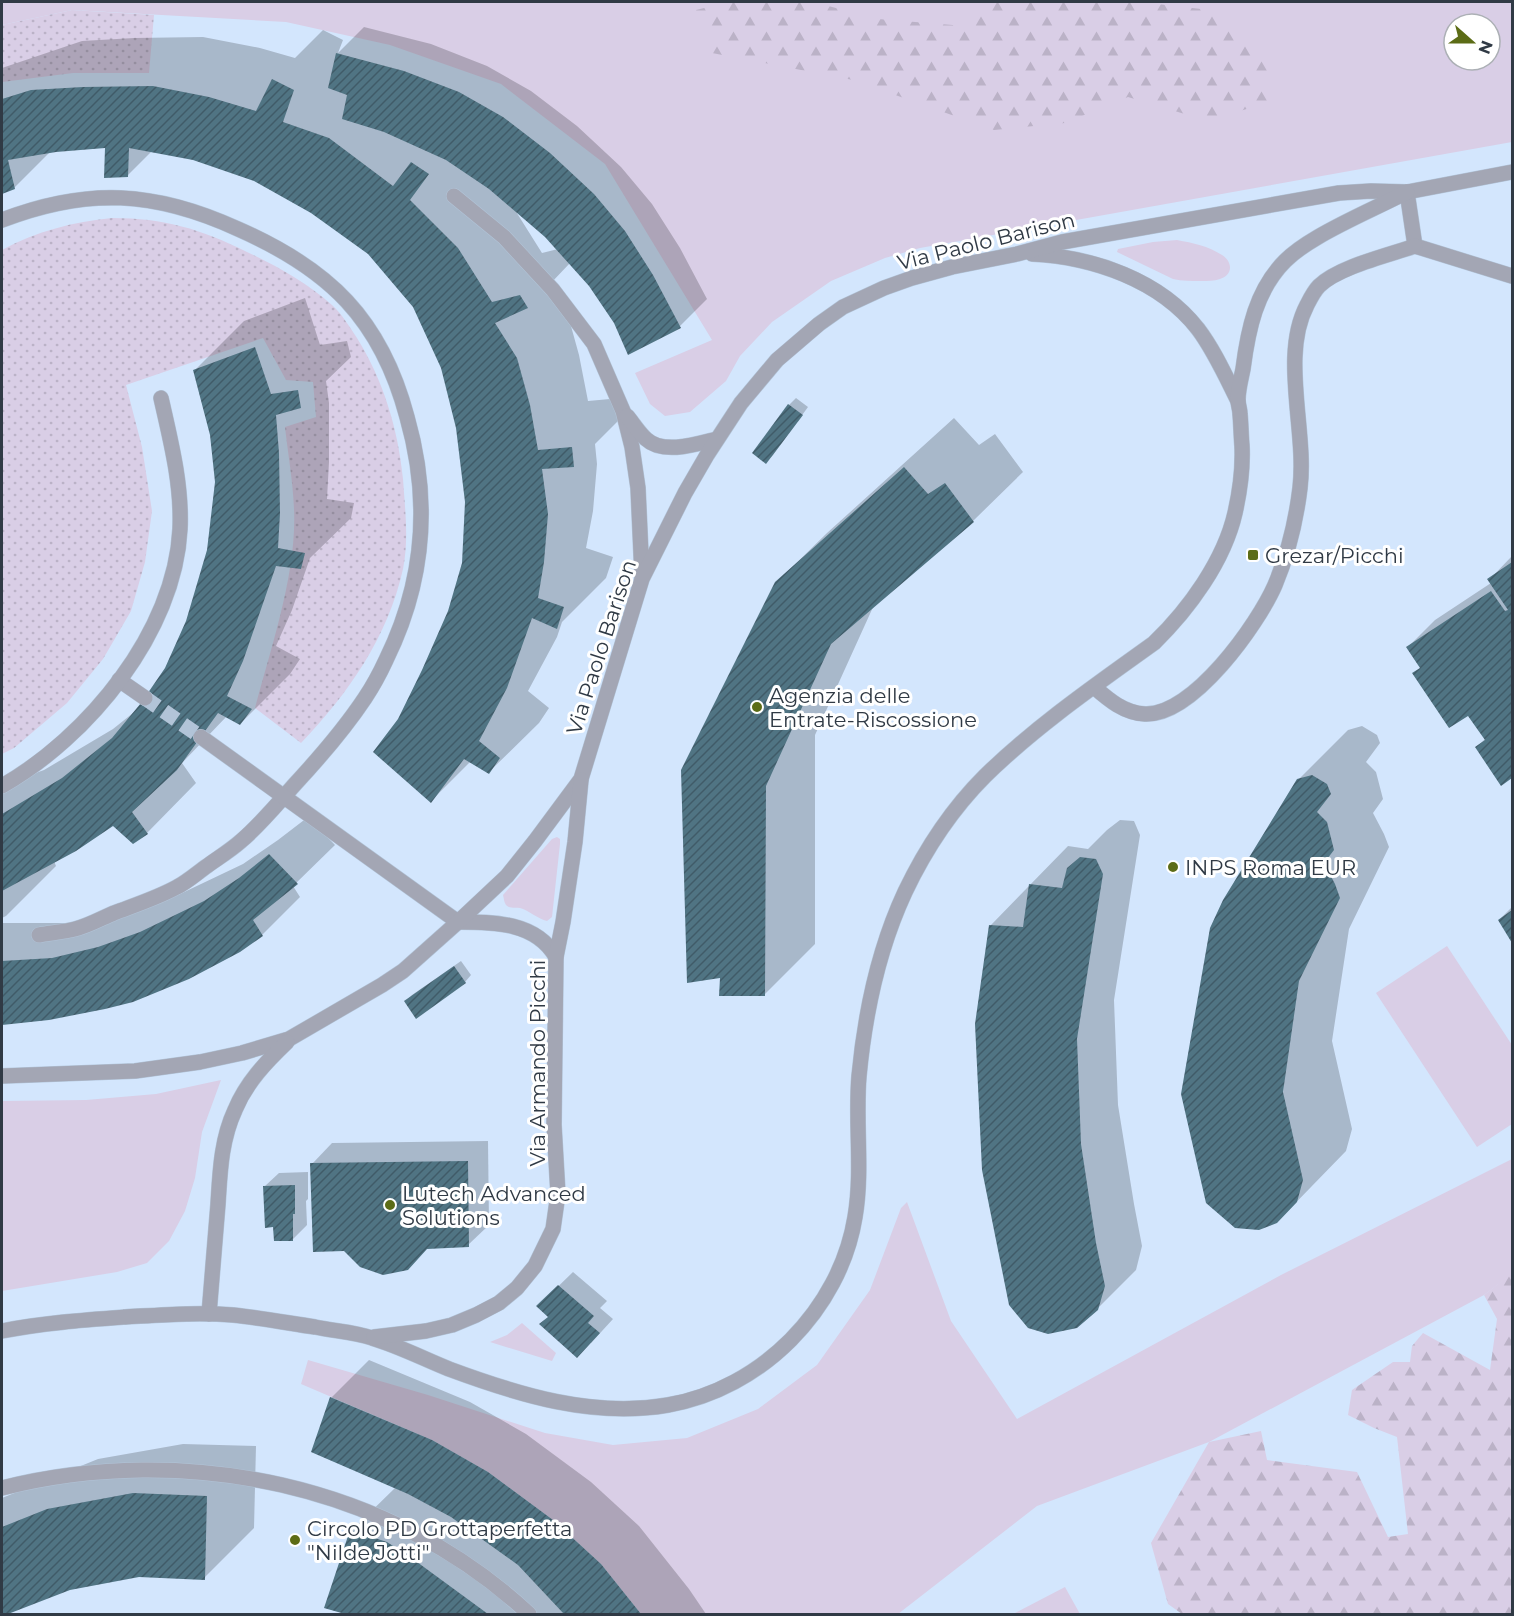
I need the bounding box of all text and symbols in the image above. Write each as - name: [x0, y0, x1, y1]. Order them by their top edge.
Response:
- north arrow: [1442, 12, 1502, 72]
- text: N: [1474, 38, 1497, 57]
- street label: Via Paolo Barison: [895, 207, 1077, 275]
- place label: Grezar/Picchi: [1265, 543, 1404, 568]
- marker: Grezar/Picchi: [1246, 548, 1260, 562]
- street label: Via Paolo Barison: [561, 556, 641, 738]
- place label: Agenzia delle Entrate-Riscossione: [769, 683, 977, 732]
- marker: Agenzia delle Entrate-Riscossione: [750, 700, 764, 714]
- place label: INPS Roma EUR: [1185, 855, 1356, 880]
- marker: INPS Roma EUR: [1166, 860, 1180, 874]
- street label: Via Armando Picchi: [525, 960, 550, 1166]
- place label: Lutech Advanced Solutions: [402, 1181, 586, 1230]
- marker: Lutech Advanced Solutions: [383, 1198, 397, 1212]
- place label: Circolo PD Grottaperfetta "Nilde Jotti": [307, 1516, 573, 1565]
- marker: Circolo PD Grottaperfetta "Nilde Jotti": [288, 1533, 302, 1547]

